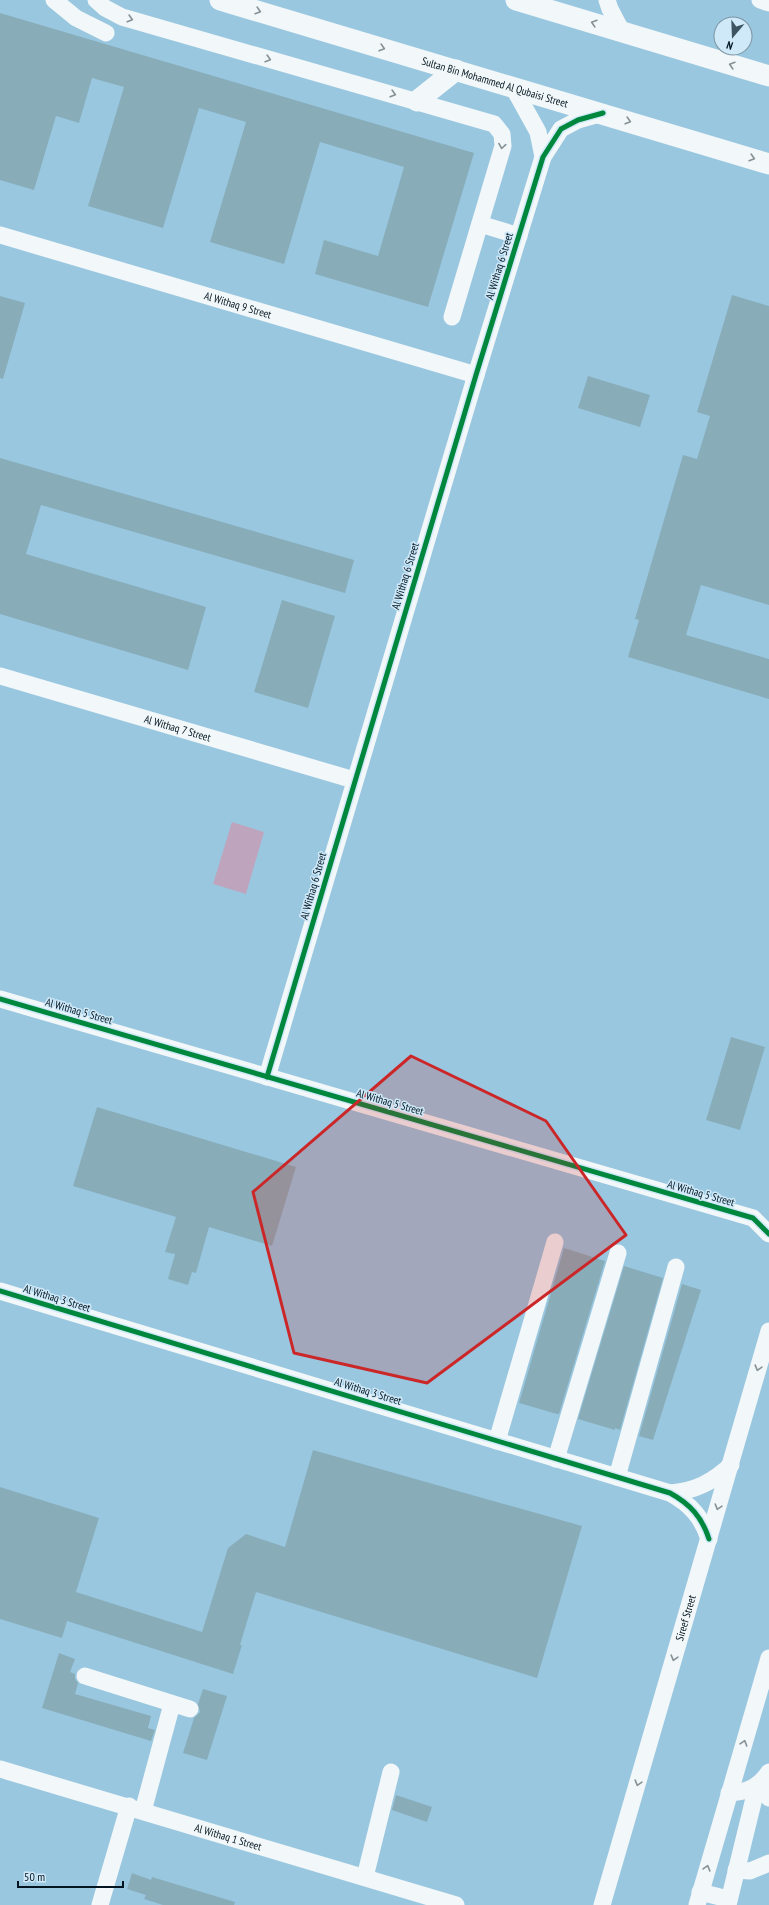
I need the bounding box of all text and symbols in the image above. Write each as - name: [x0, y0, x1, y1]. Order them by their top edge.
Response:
- one-way arrow: [254, 6, 261, 15]
- one-way arrow: [126, 14, 133, 23]
- north arrow: [713, 16, 753, 56]
- one-way arrow: [590, 19, 597, 28]
- text: N: [725, 38, 735, 53]
- one-way arrow: [379, 43, 386, 52]
- one-way arrow: [264, 54, 271, 63]
- street label: Sultan Bin Mohammed Al Qubaisi Street: [420, 54, 570, 111]
- one-way arrow: [728, 61, 735, 69]
- one-way arrow: [389, 89, 396, 98]
- one-way arrow: [624, 116, 631, 125]
- one-way arrow: [498, 142, 507, 149]
- one-way arrow: [749, 154, 756, 162]
- street label: Al Withaq 6 Street: [482, 231, 516, 301]
- street label: Al Withaq 9 Street: [203, 288, 273, 321]
- street label: Al Withaq 6 Street: [388, 541, 422, 611]
- street label: Al Withaq 7 Street: [143, 712, 212, 745]
- street label: Al Withaq 6 Street: [297, 851, 329, 921]
- street label: Al Withaq 5 Street: [44, 995, 114, 1027]
- street label: Al Withaq 5 Street: [355, 1086, 425, 1118]
- street label: Al Withaq 5 Street: [666, 1177, 736, 1209]
- street label: Al Withaq 3 Street: [22, 1281, 92, 1315]
- one-way arrow: [755, 1365, 763, 1372]
- street label: Al Withaq 3 Street: [333, 1374, 403, 1408]
- one-way arrow: [714, 1503, 723, 1510]
- street label: Sireef Street: [672, 1593, 699, 1642]
- one-way arrow: [670, 1654, 679, 1661]
- one-way arrow: [739, 1739, 748, 1746]
- one-way arrow: [634, 1779, 643, 1786]
- street label: Al Withaq 1 Street: [193, 1820, 263, 1854]
- scale bar: [18, 1863, 123, 1889]
- one-way arrow: [702, 1864, 711, 1871]
- text: 50 m: [24, 1869, 45, 1884]

